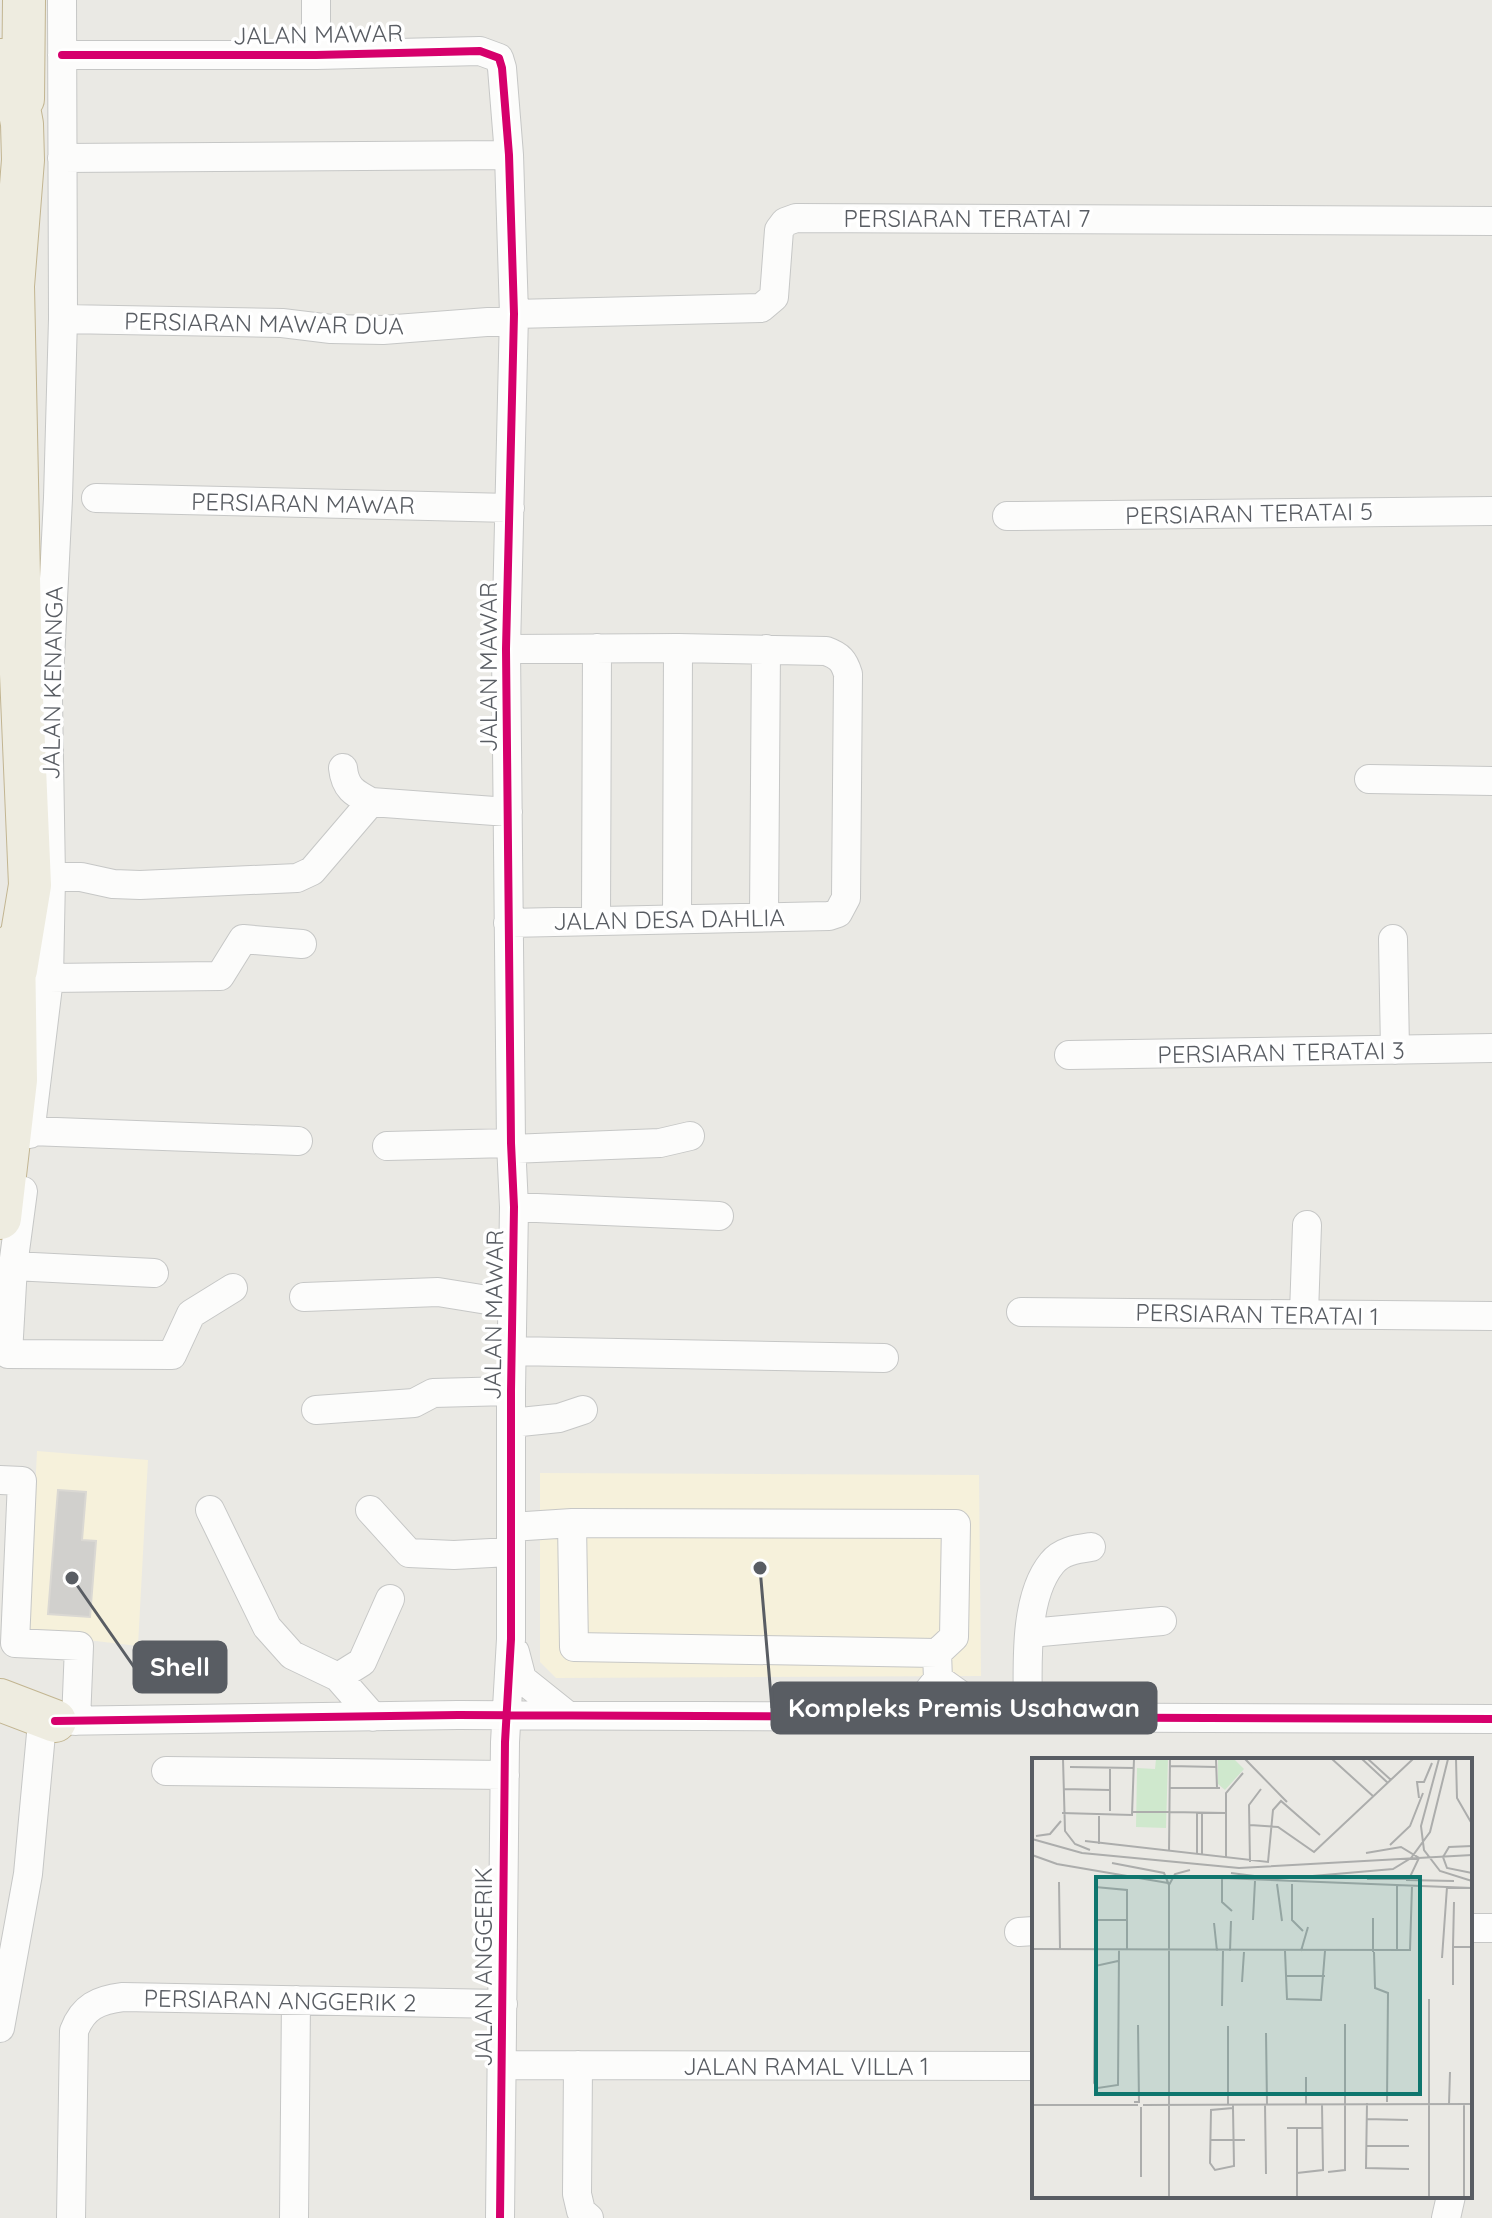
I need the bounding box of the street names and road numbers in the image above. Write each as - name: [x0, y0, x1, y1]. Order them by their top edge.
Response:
- street label: JALAN MAWAR: [233, 18, 403, 50]
- street label: PERSIARAN TERATAI 7: [844, 203, 1090, 233]
- street label: PERSIARAN MAWAR DUA: [124, 306, 404, 340]
- street label: PERSIARAN MAWAR: [191, 486, 415, 520]
- street label: PERSIARAN TERATAI 5: [1125, 496, 1373, 530]
- street label: JALAN MAWAR: [473, 582, 503, 752]
- street label: JALAN KENANGA: [35, 586, 69, 780]
- street label: JALAN DESA DAHLIA: [553, 902, 785, 936]
- street label: PERSIARAN TERATAI 3: [1157, 1035, 1405, 1069]
- street label: JALAN MAWAR: [477, 1230, 509, 1400]
- street label: PERSIARAN TERATAI 1: [1135, 1297, 1379, 1331]
- street label: JALAN ANGGERIK: [468, 1867, 498, 2067]
- street label: PERSIARAN ANGGERIK 2: [143, 1983, 417, 2017]
- street label: JALAN RAMAL VILLA 1: [683, 2051, 929, 2081]

